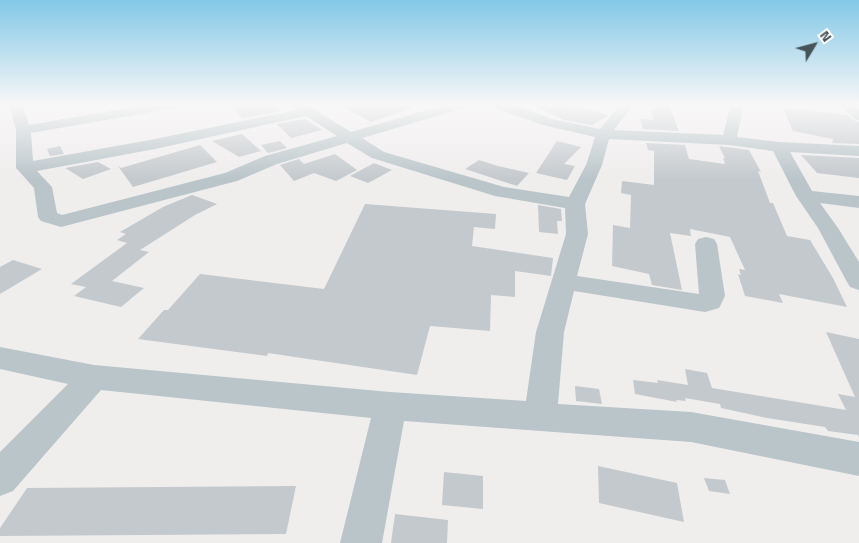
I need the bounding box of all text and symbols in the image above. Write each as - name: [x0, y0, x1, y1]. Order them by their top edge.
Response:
- north arrow: [789, 20, 839, 70]
- text: N: [815, 25, 838, 46]

